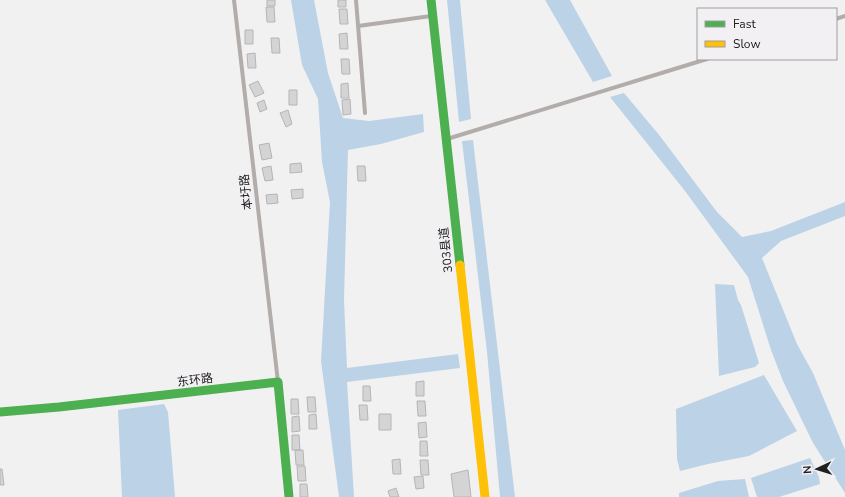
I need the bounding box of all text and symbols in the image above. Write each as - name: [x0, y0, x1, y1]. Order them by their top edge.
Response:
- legend: [697, 8, 837, 60]
- text: Fast: [733, 16, 756, 32]
- text: Slow: [733, 36, 761, 52]
- street label: 本圩路: [236, 173, 256, 211]
- street label: 303县道: [436, 226, 456, 274]
- street label: 东环路: [176, 370, 214, 390]
- north arrow: [797, 449, 837, 489]
- text: N: [800, 465, 815, 474]

